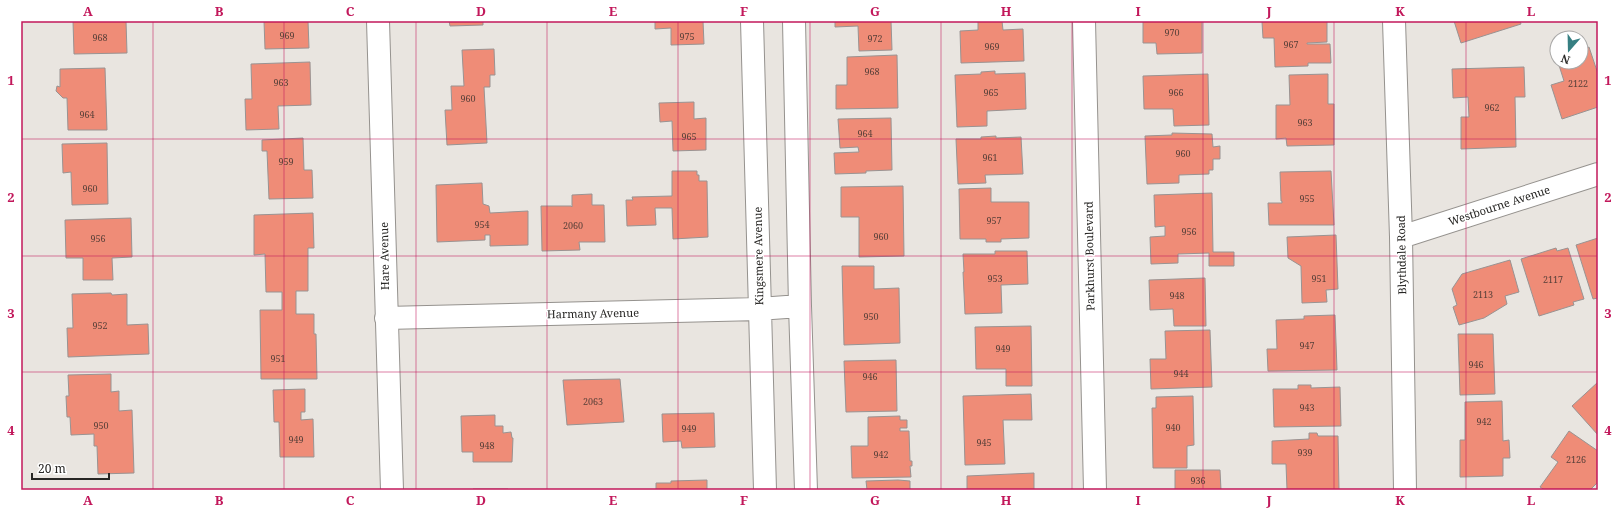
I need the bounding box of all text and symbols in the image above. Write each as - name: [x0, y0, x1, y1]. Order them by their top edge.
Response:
- text: A: [83, 2, 93, 20]
- text: B: [215, 2, 224, 20]
- text: C: [346, 2, 355, 20]
- text: D: [476, 2, 486, 20]
- text: E: [609, 2, 618, 20]
- text: F: [740, 2, 748, 20]
- text: G: [870, 2, 880, 20]
- text: H: [1001, 2, 1012, 20]
- text: I: [1135, 2, 1141, 20]
- text: J: [1265, 2, 1272, 20]
- text: K: [1395, 2, 1405, 20]
- text: L: [1527, 2, 1536, 20]
- house number: 970: [1164, 26, 1180, 39]
- house number: 969: [279, 29, 295, 42]
- house number: 975: [679, 30, 695, 43]
- north arrow: [1549, 30, 1589, 70]
- house number: 968: [92, 31, 108, 44]
- house number: 972: [867, 32, 883, 45]
- house number: 967: [1283, 38, 1299, 51]
- house number: 969: [984, 40, 1000, 53]
- text: N: [1558, 51, 1572, 68]
- house number: 968: [864, 65, 880, 78]
- text: 1: [7, 71, 15, 89]
- text: 1: [1604, 71, 1612, 89]
- house number: 963: [273, 76, 289, 89]
- house number: 2122: [1568, 77, 1588, 90]
- house number: 965: [983, 86, 999, 99]
- house number: 966: [1168, 86, 1184, 99]
- house number: 960: [460, 92, 476, 105]
- house number: 962: [1484, 101, 1500, 114]
- house number: 964: [79, 108, 95, 121]
- house number: 963: [1297, 116, 1313, 129]
- house number: 964: [857, 127, 873, 140]
- house number: 965: [681, 130, 697, 143]
- house number: 960: [1175, 147, 1191, 160]
- house number: 961: [982, 151, 998, 164]
- house number: 959: [278, 155, 294, 168]
- street label: Westbourne Avenue: [1446, 181, 1552, 229]
- house number: 960: [82, 182, 98, 195]
- text: 2: [7, 188, 15, 206]
- text: 2: [1604, 188, 1612, 206]
- house number: 955: [1299, 192, 1315, 205]
- street label: Parkhurst Boulevard: [1081, 201, 1097, 311]
- street label: Kingsmere Avenue: [750, 206, 766, 305]
- house number: 957: [986, 214, 1002, 227]
- street label: Blythdale Road: [1393, 215, 1409, 295]
- house number: 954: [474, 218, 490, 231]
- house number: 2060: [563, 219, 583, 232]
- street label: Hare Avenue: [376, 222, 392, 290]
- house number: 956: [1181, 225, 1197, 238]
- house number: 960: [873, 230, 889, 243]
- house number: 956: [90, 232, 106, 245]
- house number: 953: [987, 272, 1003, 285]
- house number: 951: [1311, 272, 1327, 285]
- house number: 2117: [1543, 273, 1563, 286]
- house number: 2113: [1473, 288, 1493, 301]
- house number: 948: [1169, 289, 1185, 302]
- text: 3: [7, 304, 15, 322]
- text: 3: [1604, 304, 1612, 322]
- street label: Harmany Avenue: [547, 305, 639, 321]
- house number: 950: [863, 310, 879, 323]
- house number: 952: [92, 319, 108, 332]
- house number: 947: [1299, 339, 1315, 352]
- house number: 949: [995, 342, 1011, 355]
- house number: 951: [270, 352, 286, 365]
- house number: 946: [1468, 358, 1484, 371]
- house number: 944: [1173, 367, 1189, 380]
- house number: 946: [862, 370, 878, 383]
- house number: 2063: [583, 395, 603, 408]
- house number: 943: [1299, 401, 1315, 414]
- house number: 942: [1476, 415, 1492, 428]
- house number: 950: [93, 419, 109, 432]
- text: 4: [7, 421, 15, 439]
- house number: 940: [1165, 421, 1181, 434]
- text: 4: [1604, 421, 1612, 439]
- house number: 949: [681, 422, 697, 435]
- house number: 949: [288, 433, 304, 446]
- house number: 945: [976, 436, 992, 449]
- house number: 948: [479, 439, 495, 452]
- house number: 939: [1297, 446, 1313, 459]
- house number: 942: [873, 448, 889, 461]
- house number: 2126: [1566, 453, 1586, 466]
- scale bar: [32, 455, 109, 481]
- text: 20 m: [38, 460, 66, 477]
- house number: 936: [1190, 474, 1206, 487]
- text: A: [83, 491, 93, 509]
- text: B: [215, 491, 224, 509]
- text: C: [346, 491, 355, 509]
- text: D: [476, 491, 486, 509]
- text: E: [609, 491, 618, 509]
- text: F: [740, 491, 748, 509]
- text: G: [870, 491, 880, 509]
- text: H: [1001, 491, 1012, 509]
- text: I: [1135, 491, 1141, 509]
- text: J: [1265, 491, 1272, 509]
- text: K: [1395, 491, 1405, 509]
- text: L: [1527, 491, 1536, 509]

